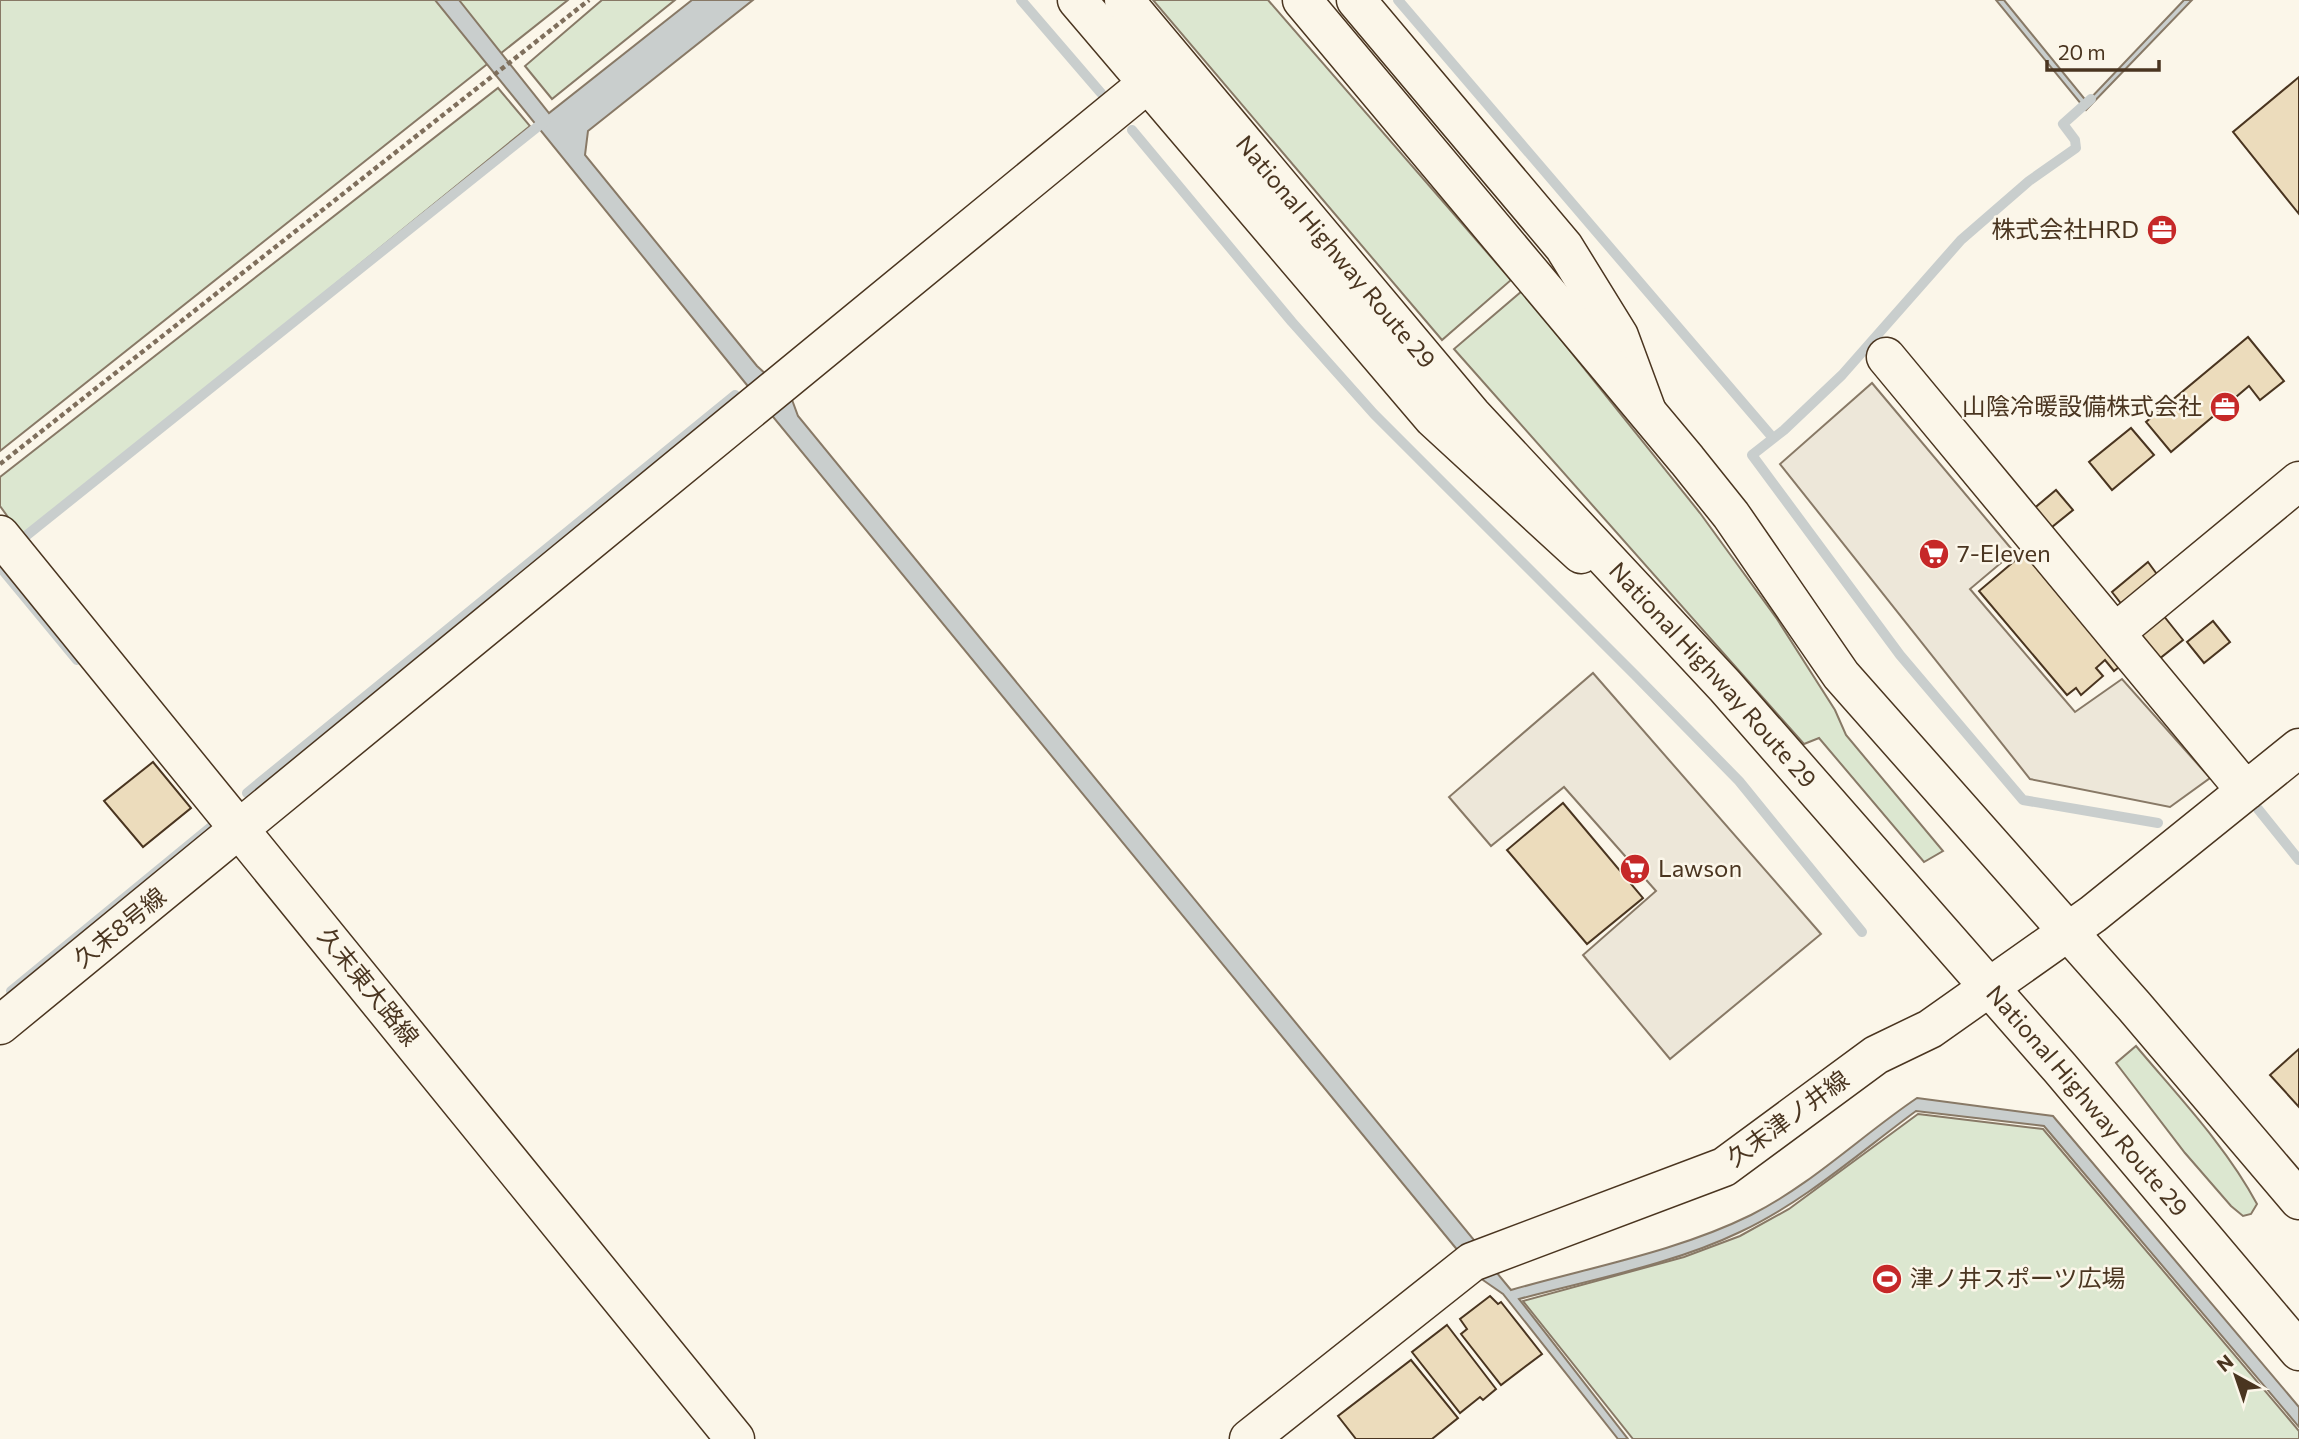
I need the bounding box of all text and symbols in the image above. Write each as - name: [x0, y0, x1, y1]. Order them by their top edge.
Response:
- scale bar: [2047, 28, 2159, 72]
- text: 20 m: [2058, 39, 2106, 64]
- street label: National Highway Route 29: [1231, 129, 1442, 373]
- office icon: 株式会社HRD: [2145, 213, 2179, 247]
- place label: 株式会社HRD: [1991, 214, 2139, 243]
- office icon: 山陰冷暖設備株式会社: [2208, 390, 2242, 424]
- place label: 山陰冷暖設備株式会社: [1962, 391, 2202, 420]
- supermarket icon: 7-Eleven: [1917, 537, 1951, 571]
- place label: 7-Eleven: [1957, 538, 2051, 567]
- street label: National Highway Route 29: [1604, 555, 1823, 793]
- supermarket icon: Lawson: [1618, 852, 1652, 886]
- place label: Lawson: [1658, 853, 1742, 882]
- street label: 久末8号線: [67, 881, 171, 973]
- street label: 久末東大路線: [313, 921, 426, 1051]
- street label: National Highway Route 29: [1981, 979, 2195, 1222]
- street label: 久末津ノ井線: [1720, 1064, 1854, 1172]
- sports icon: 津ノ井スポーツ広場: [1870, 1262, 1904, 1296]
- place label: 津ノ井スポーツ広場: [1910, 1263, 2126, 1292]
- north arrow: [2201, 1341, 2271, 1411]
- text: N: [2212, 1349, 2238, 1376]

